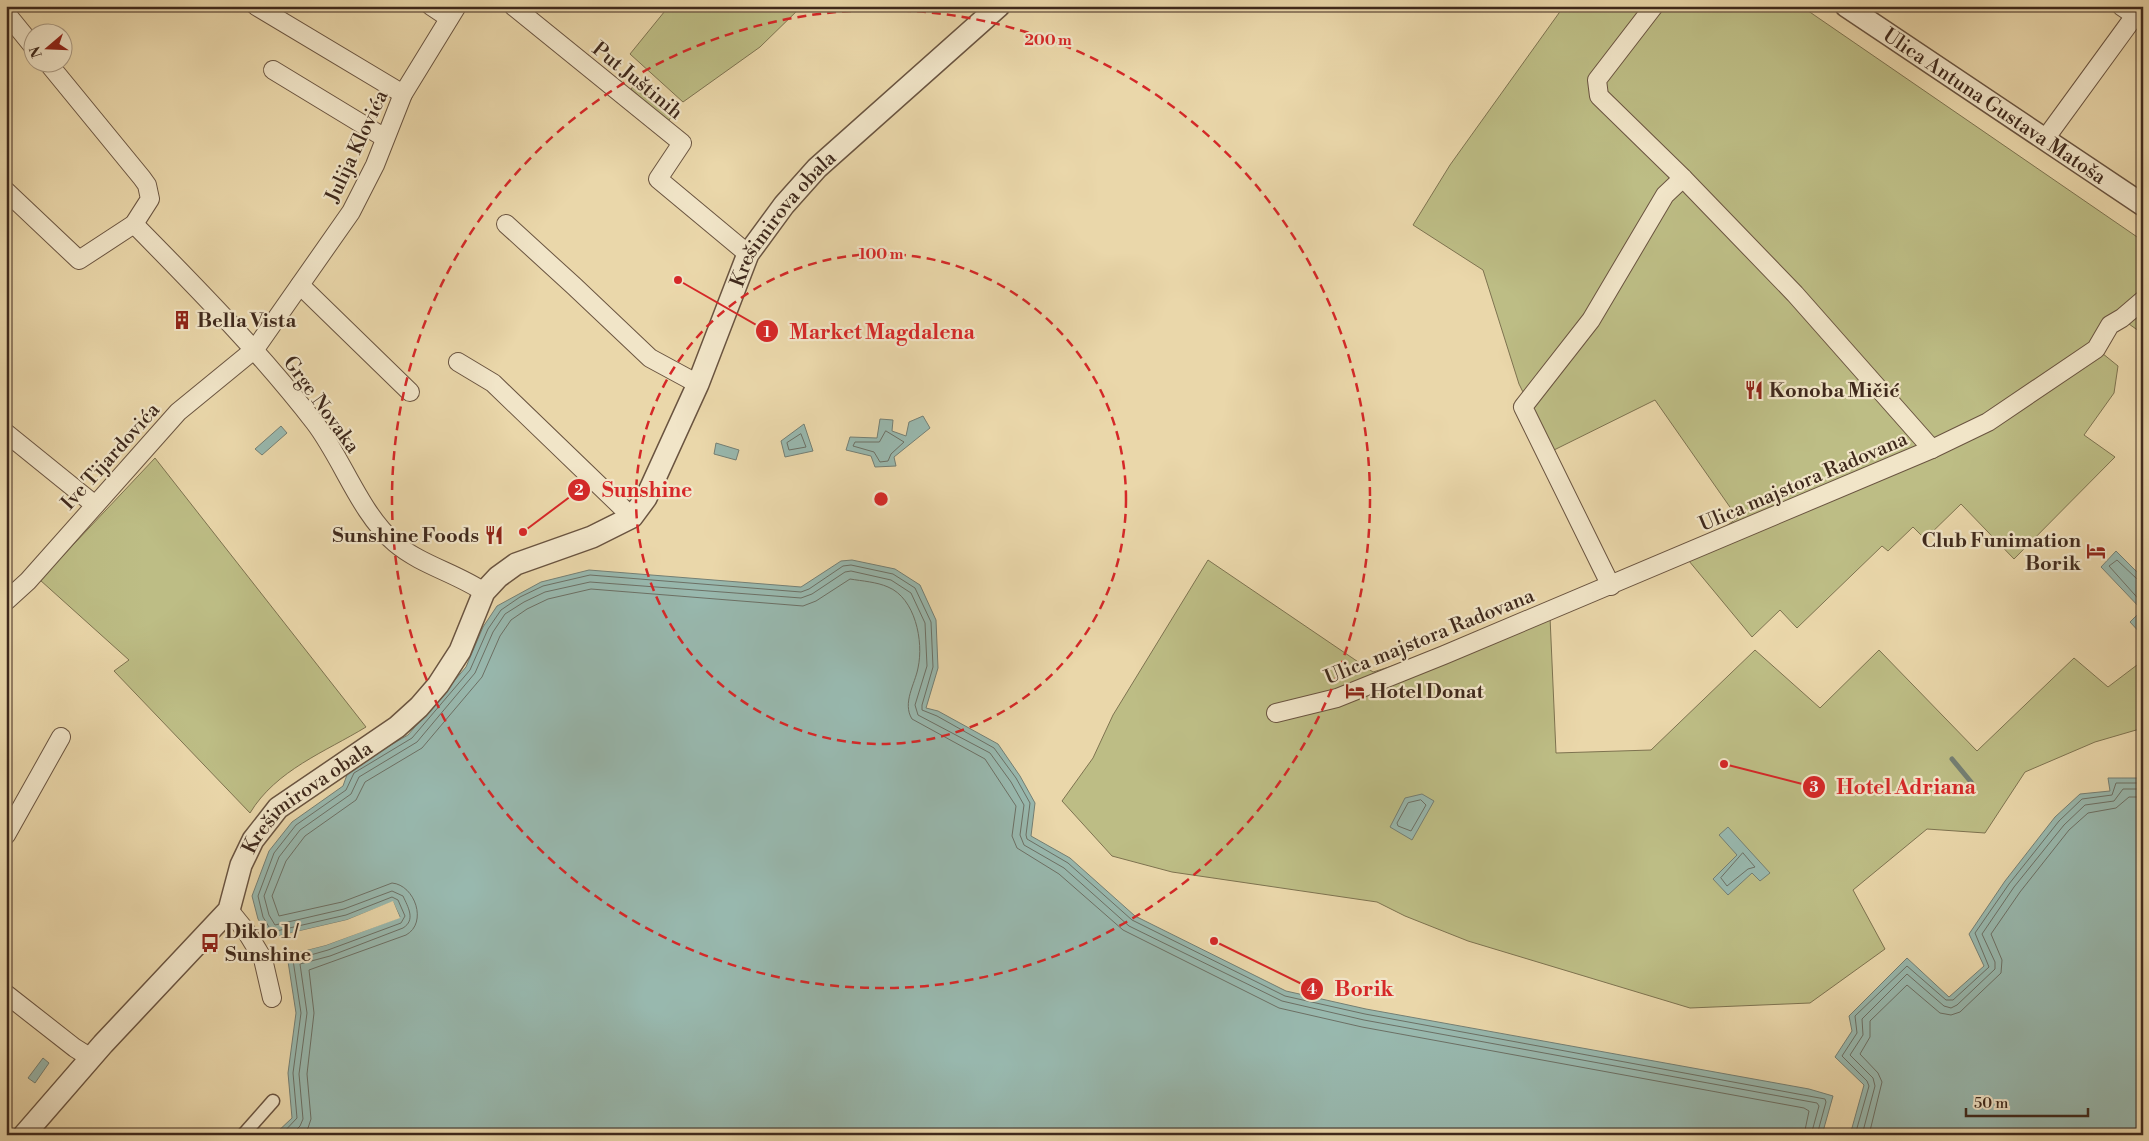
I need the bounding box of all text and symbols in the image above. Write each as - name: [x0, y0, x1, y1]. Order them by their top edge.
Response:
- north arrow: [22, 22, 72, 72]
- street label: Ulica Antuna Gustava Matoša: [1878, 23, 2111, 191]
- text: 200 m: [1024, 31, 1072, 50]
- street label: Put Juštinih: [587, 37, 688, 125]
- text: N: [26, 44, 47, 60]
- street label: Julija Klovića: [320, 86, 395, 208]
- street label: Krešimirova obala: [726, 146, 842, 291]
- text: 100 m: [859, 245, 904, 264]
- building icon: Bella Vista: [171, 309, 193, 331]
- place label: Bella Vista: [197, 309, 296, 334]
- callout: Market Magdalena: [755, 313, 985, 349]
- text: Market Magdalena: [789, 320, 975, 346]
- text: 1: [763, 323, 771, 342]
- street label: Grge Novaka: [277, 351, 365, 459]
- restaurant icon: Konoba Mičić: [1743, 379, 1765, 401]
- place label: Konoba Mičić: [1769, 379, 1900, 404]
- street label: Ive Tijardovića: [56, 398, 166, 516]
- street label: Ulica majstora Radovana: [1696, 427, 1912, 538]
- callout: Sunshine: [567, 472, 702, 508]
- text: Sunshine: [602, 478, 692, 504]
- text: 2: [574, 481, 584, 500]
- centre of rings: [872, 490, 890, 508]
- place label: Sunshine Foods: [332, 524, 479, 549]
- restaurant icon: Sunshine Foods: [483, 524, 505, 546]
- place label: Club Funimation Borik: [1921, 529, 2082, 577]
- hotel icon: Club Funimation Borik: [2085, 540, 2107, 562]
- street label: Ulica majstora Radovana: [1321, 583, 1539, 691]
- hotel icon: Hotel Donat: [1344, 680, 1366, 702]
- place label: Hotel Donat: [1370, 680, 1485, 705]
- street label: Krešimirova obala: [237, 736, 378, 858]
- callout: Hotel Adriana: [1801, 769, 1986, 805]
- text: Hotel Adriana: [1836, 775, 1977, 801]
- text: 3: [1809, 778, 1819, 797]
- place label: Diklo 1 / Sunshine: [225, 920, 312, 968]
- bus stop icon: Diklo 1 / Sunshine: [199, 932, 221, 954]
- callout: Borik: [1299, 971, 1403, 1007]
- text: Borik: [1335, 977, 1394, 1003]
- text: 4: [1307, 980, 1317, 999]
- scale bar: [1966, 1086, 2089, 1118]
- text: 50 m: [1974, 1094, 2008, 1113]

